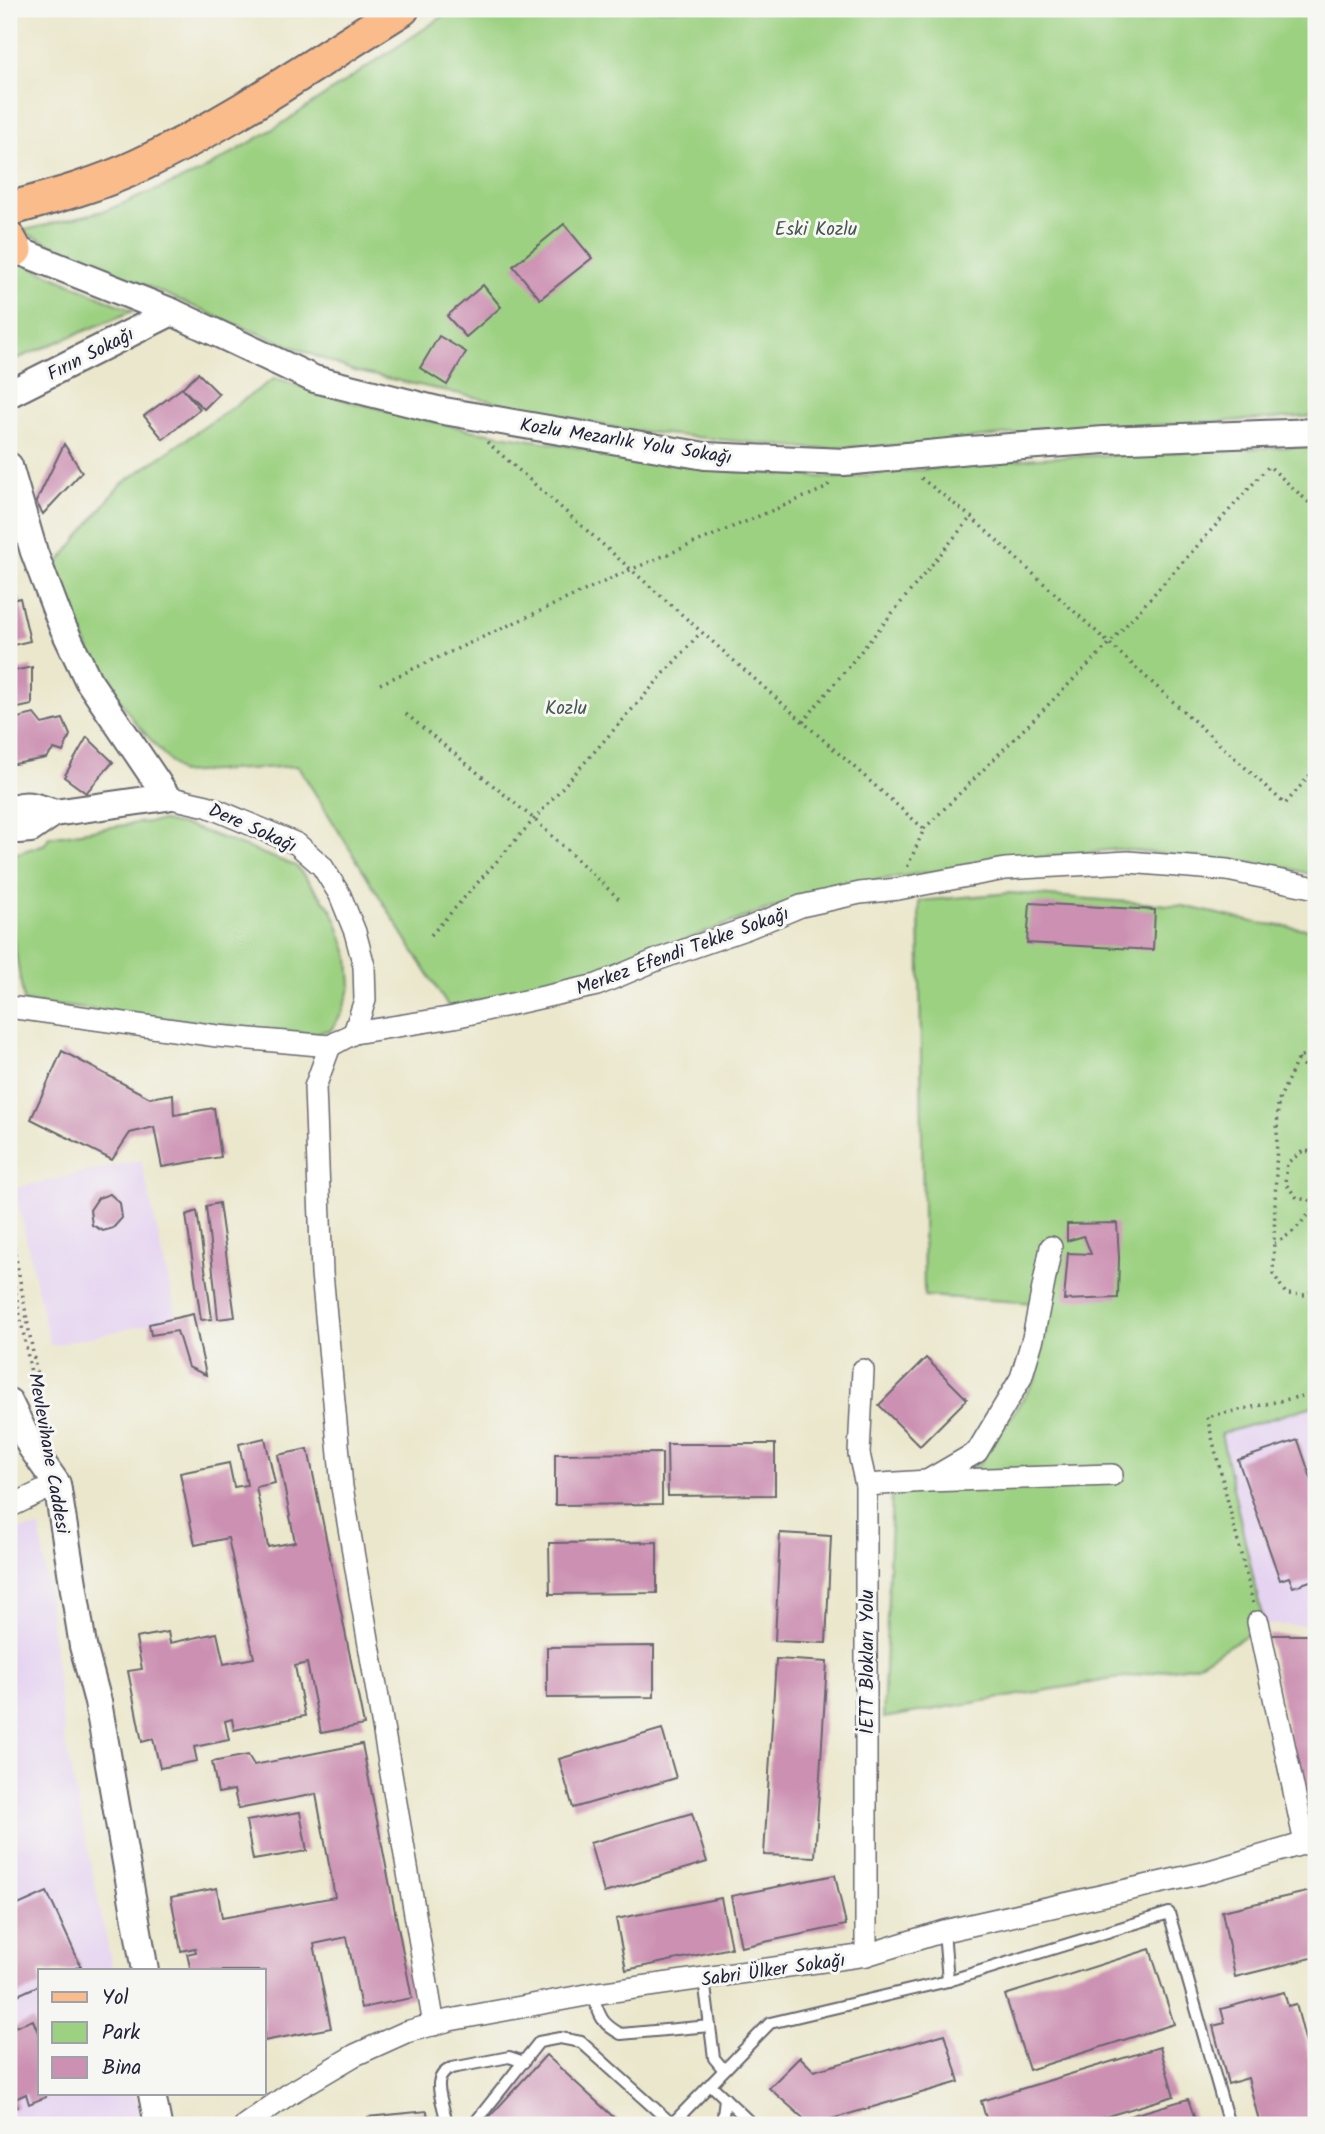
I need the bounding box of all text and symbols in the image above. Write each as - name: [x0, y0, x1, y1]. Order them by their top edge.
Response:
- park label: Eski Kozlu: [775, 215, 857, 245]
- street label: Fırın Sokağı: [42, 320, 140, 390]
- street label: Kozlu Mezarlık Yolu Sokağı: [518, 410, 734, 474]
- park label: Kozlu: [545, 694, 587, 724]
- street label: Dere Sokağı: [203, 796, 301, 862]
- street label: Merkez Efendi Tekke Sokağı: [572, 899, 794, 1004]
- street label: Mevlevihane Caddesi: [19, 1370, 77, 1538]
- street label: İETT Blokları Yolu: [853, 1590, 883, 1734]
- street label: Sabri Ülker Sokağı: [699, 1946, 847, 1996]
- legend: [38, 1969, 266, 2096]
- text: Yol: [102, 1982, 129, 2015]
- text: Park: [102, 2017, 140, 2050]
- text: Bina: [102, 2052, 141, 2085]

